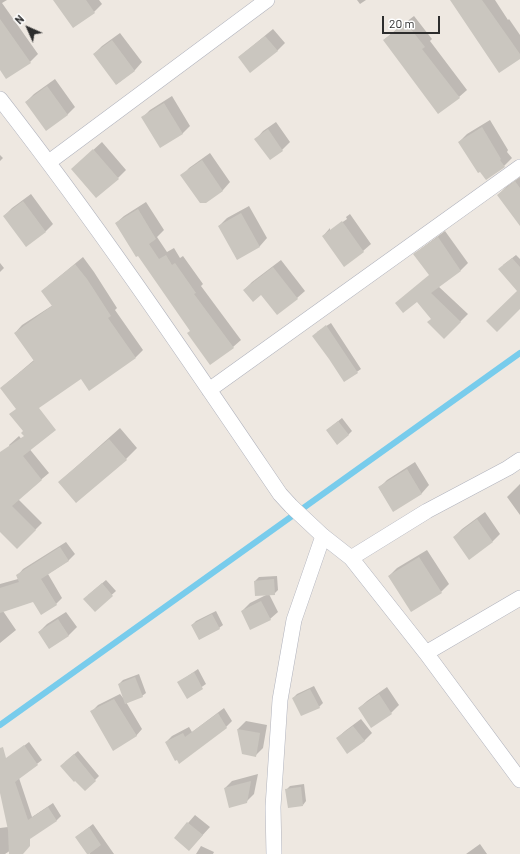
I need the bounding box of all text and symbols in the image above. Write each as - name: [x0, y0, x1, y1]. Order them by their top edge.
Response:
- north arrow: [8, 8, 48, 48]
- scale bar: [384, 8, 442, 34]
- text: N: [12, 12, 26, 26]
- text: 20 m: [389, 16, 415, 30]

